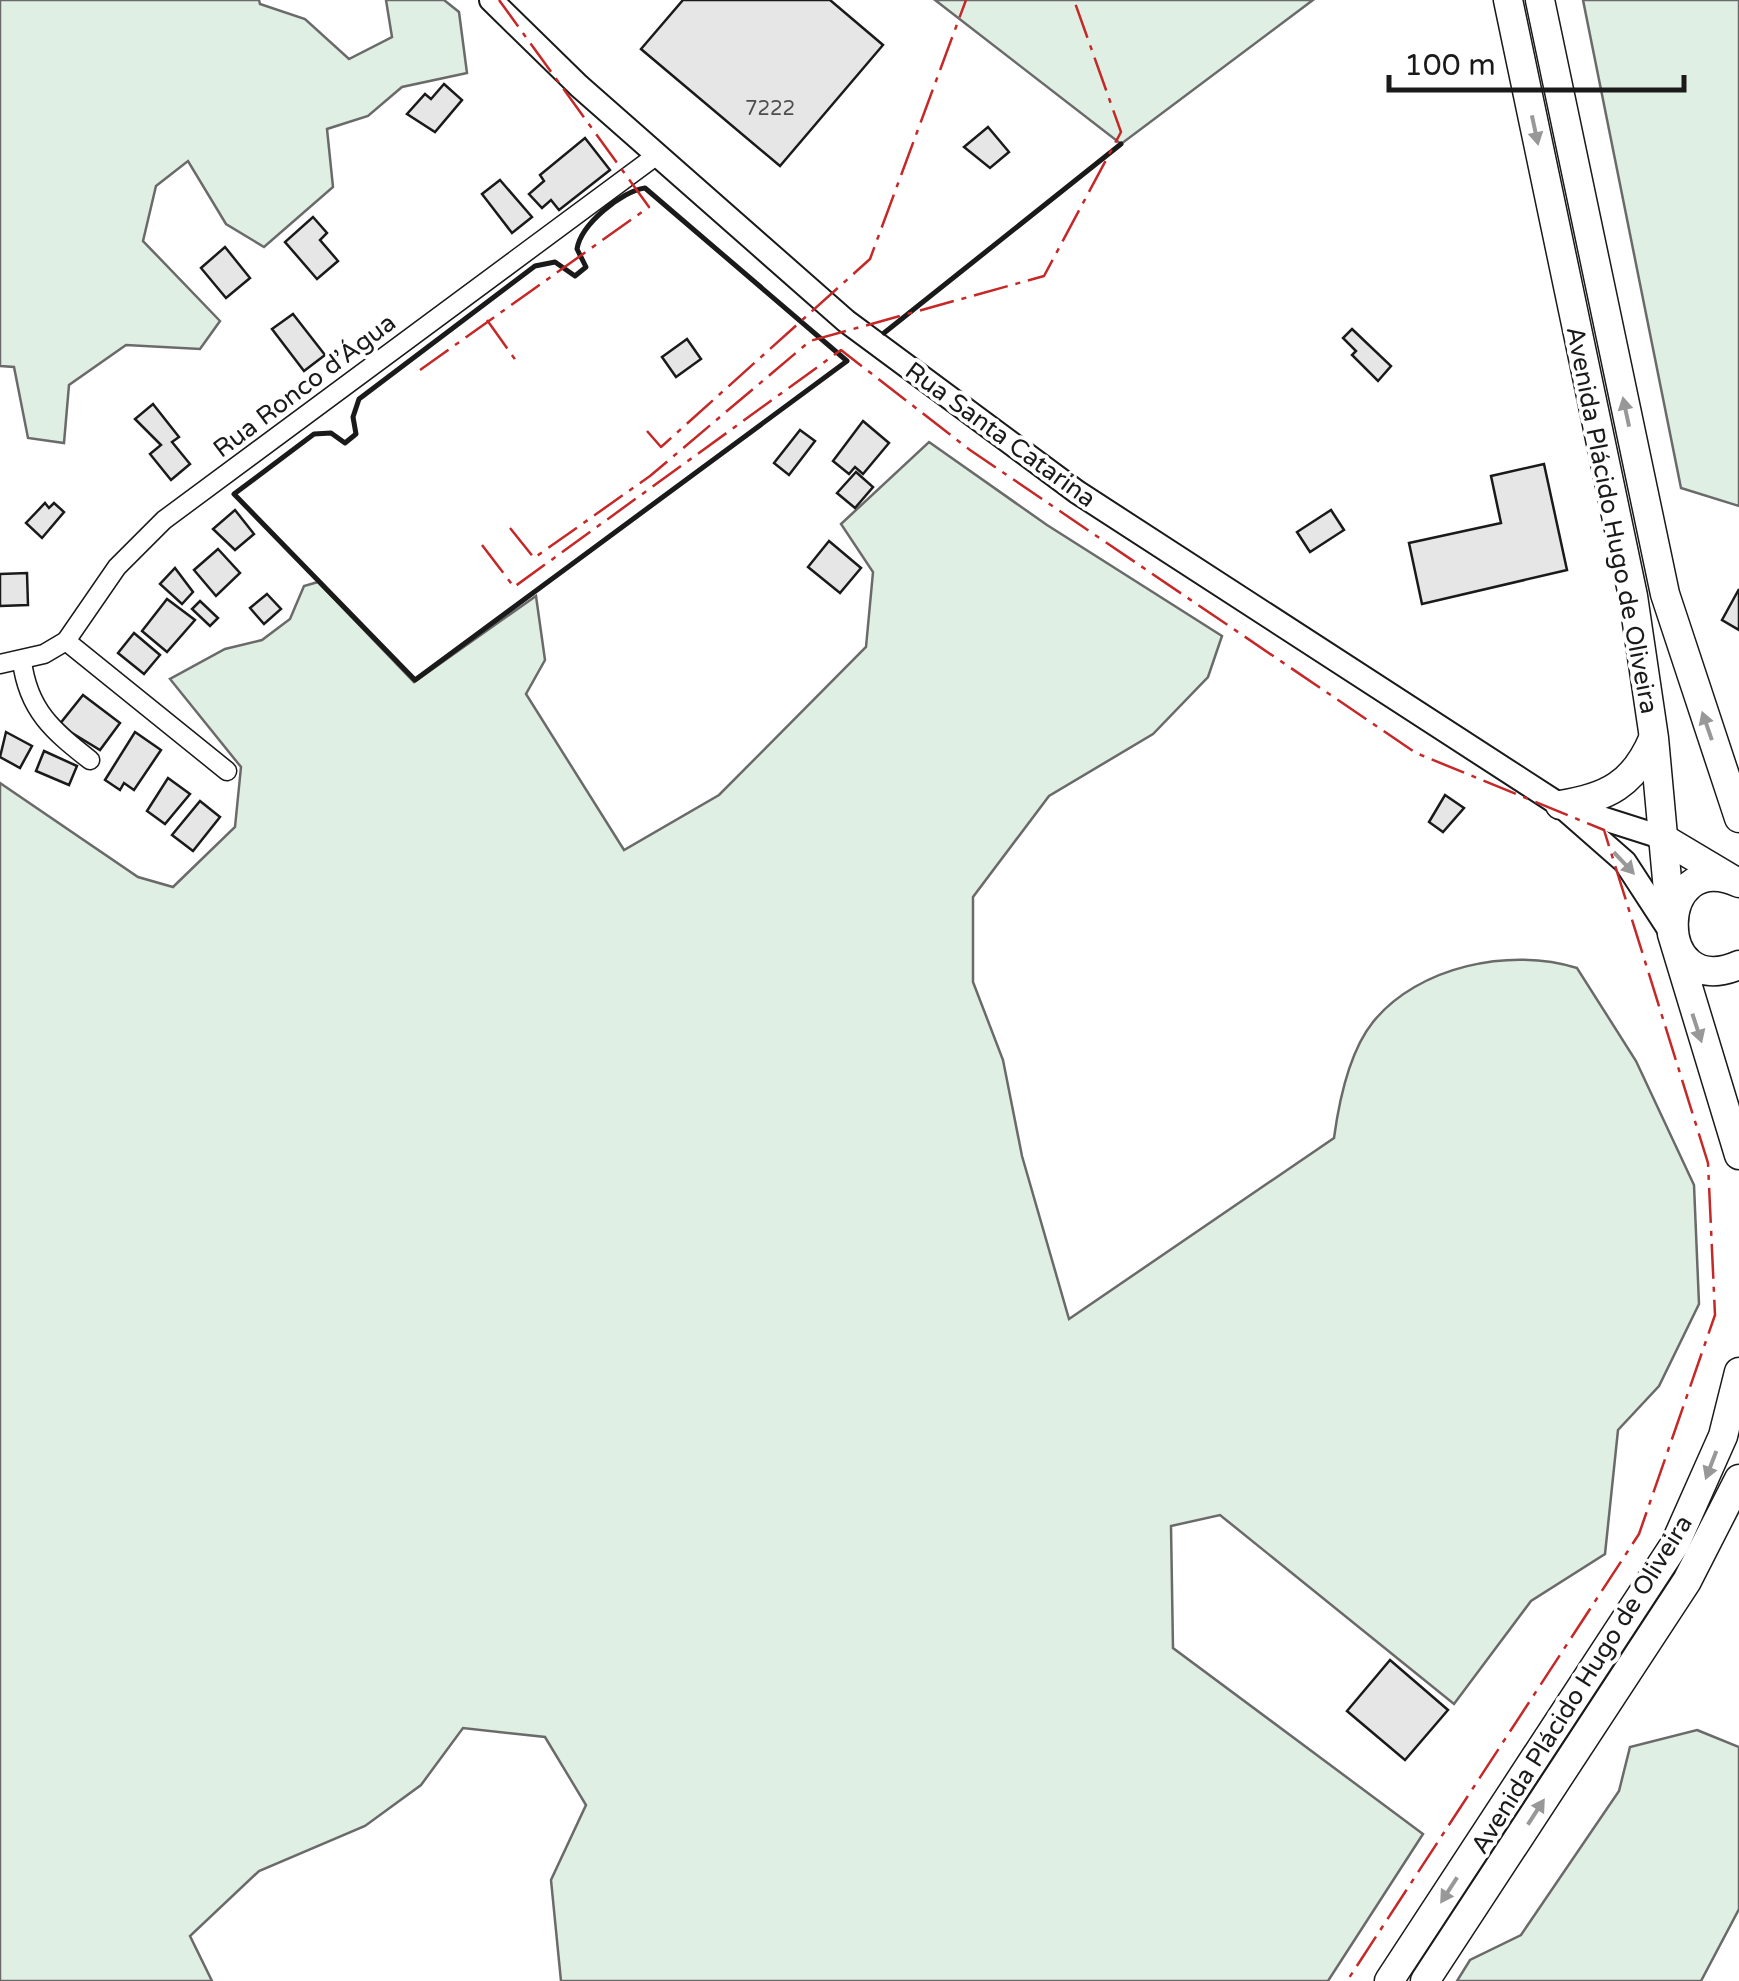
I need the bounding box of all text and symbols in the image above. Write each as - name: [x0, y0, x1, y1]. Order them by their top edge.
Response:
- scale bar: [1389, 30, 1684, 92]
- text: 100 m: [1404, 47, 1496, 84]
- house number: 7222: [745, 97, 795, 121]
- one-way arrow: [1528, 115, 1544, 146]
- street label: Rua Ronco d’Água: [207, 307, 402, 464]
- street label: Avenida Plácido Hugo de Oliveira: [1560, 324, 1664, 716]
- street label: Rua Santa Catarina: [899, 356, 1101, 514]
- one-way arrow: [1617, 396, 1633, 427]
- one-way arrow: [1699, 711, 1714, 741]
- one-way arrow: [1612, 850, 1635, 874]
- one-way arrow: [1691, 1014, 1706, 1044]
- one-way arrow: [1703, 1451, 1719, 1481]
- street label: Avenida Plácido Hugo de Oliveira: [1465, 1510, 1699, 1860]
- one-way arrow: [1527, 1798, 1545, 1826]
- one-way arrow: [1440, 1876, 1459, 1904]

